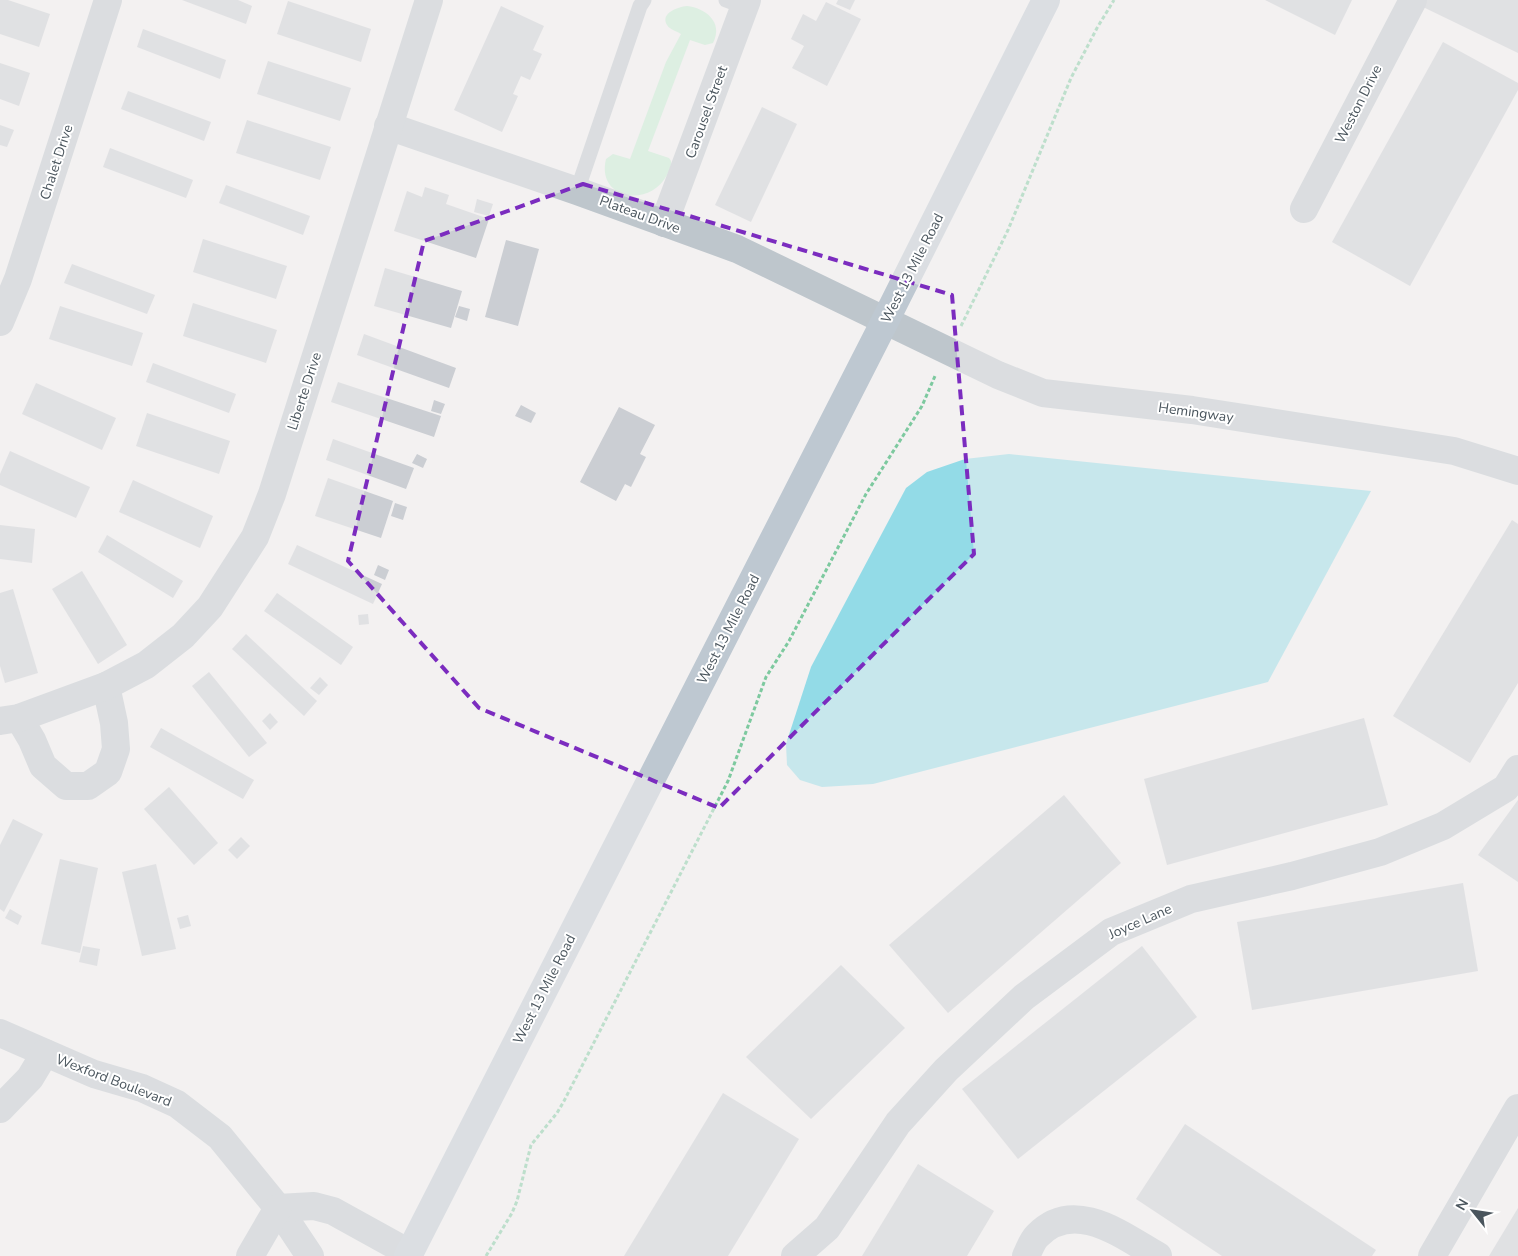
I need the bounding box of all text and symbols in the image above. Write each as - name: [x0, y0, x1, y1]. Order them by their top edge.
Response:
- street label: Weston Drive: [1330, 62, 1386, 147]
- street label: Carousel Street: [681, 63, 732, 161]
- street label: Chalet Drive: [35, 122, 78, 202]
- street label: Plateau Drive: [597, 191, 683, 238]
- street label: West 13 Mile Road: [877, 210, 948, 326]
- street label: Liberte Drive: [283, 350, 326, 433]
- street label: Hemingway: [1157, 398, 1236, 427]
- street label: West 13 Mile Road: [693, 571, 764, 687]
- street label: Joyce Lane: [1105, 899, 1175, 944]
- street label: West 13 Mile Road: [509, 931, 580, 1047]
- street label: Wexford Boulevard: [53, 1050, 174, 1111]
- north arrow: [1448, 1186, 1498, 1236]
- text: N: [1451, 1195, 1473, 1214]

